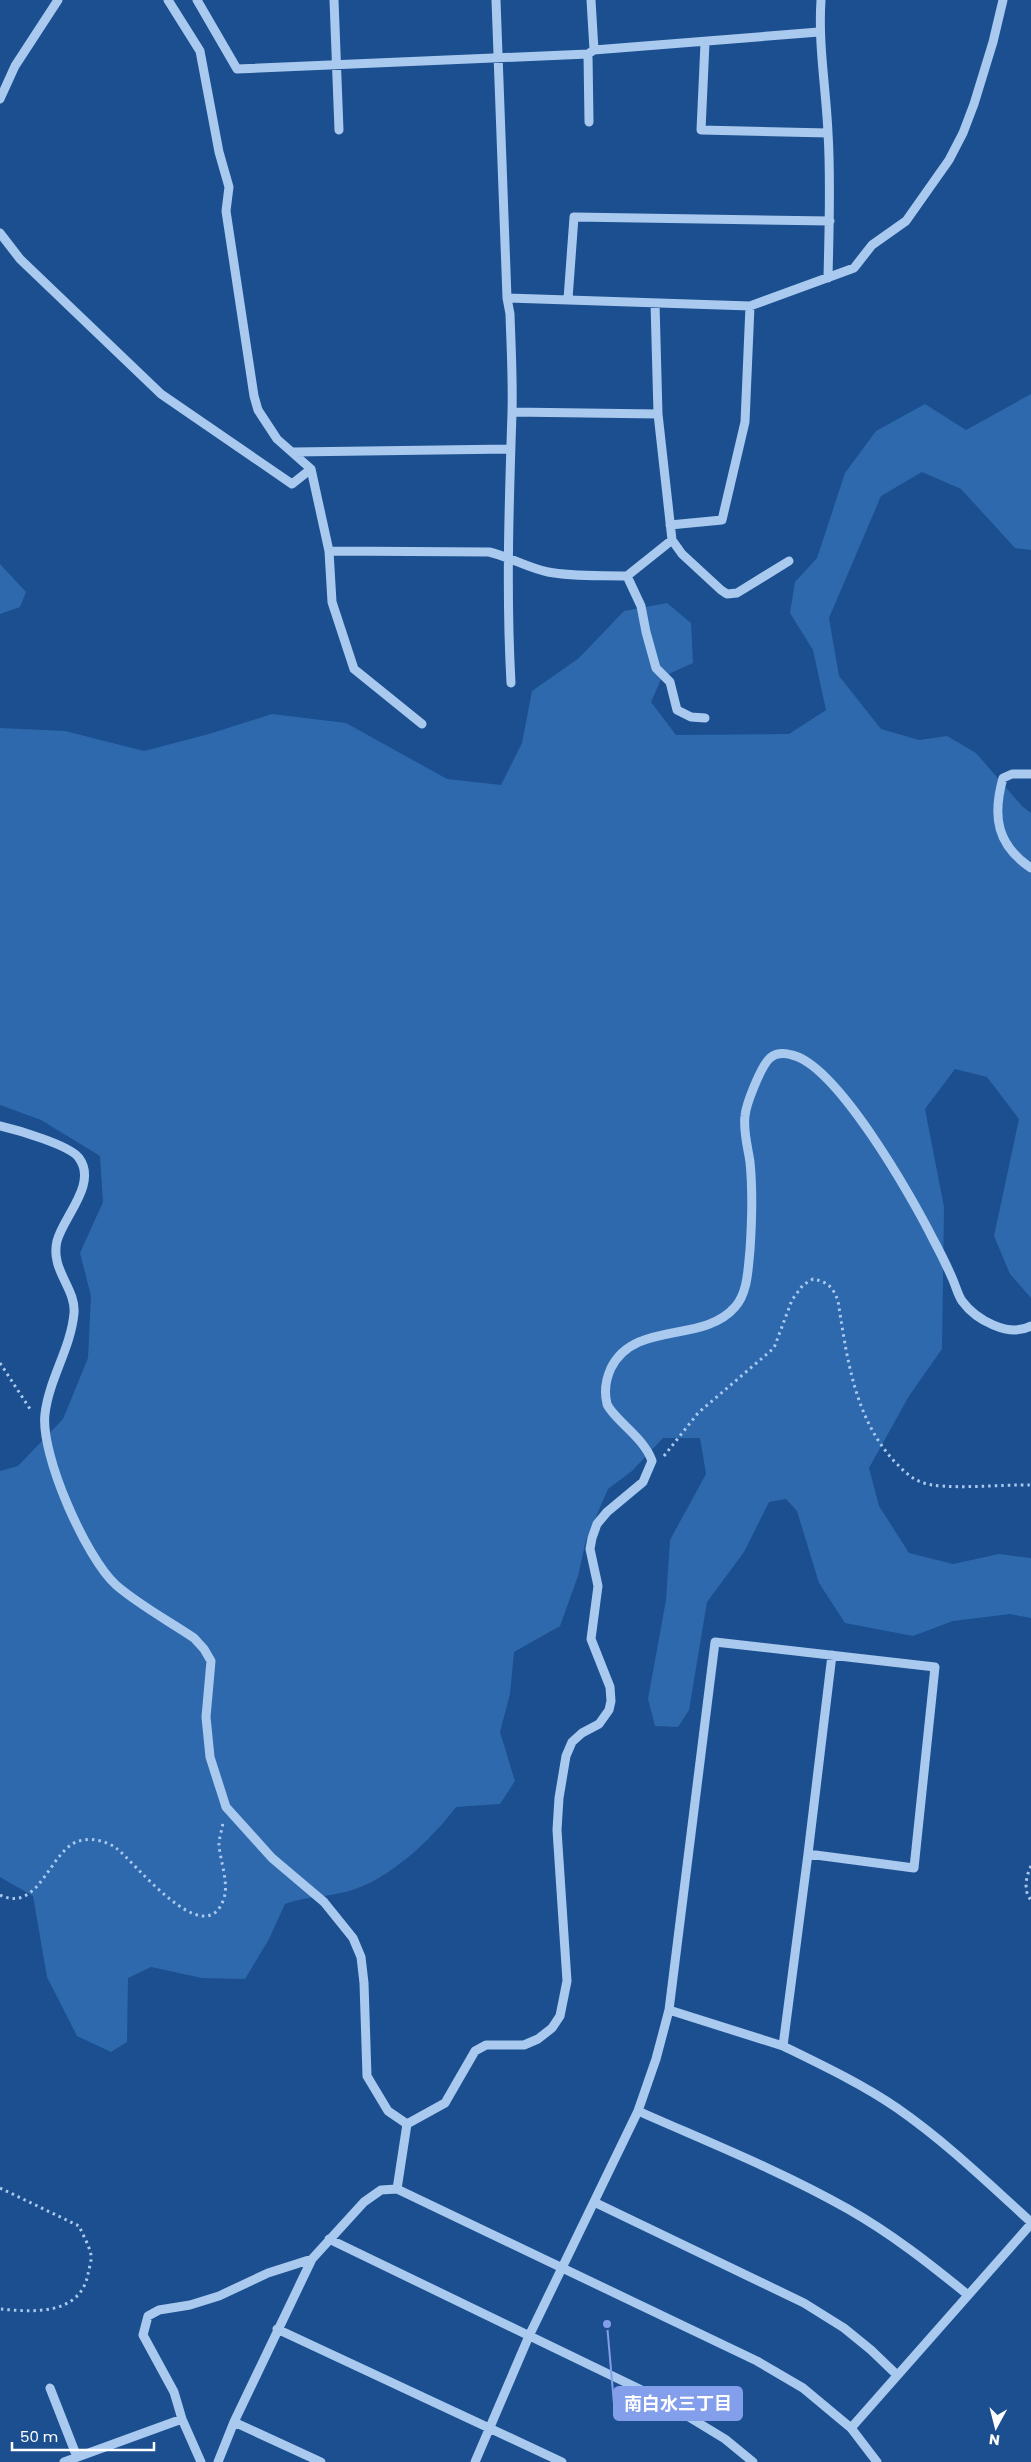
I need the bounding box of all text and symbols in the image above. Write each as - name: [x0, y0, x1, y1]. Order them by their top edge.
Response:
- callout: 南白水三丁目: [614, 2387, 742, 2420]
- text: 南白水三丁目: [624, 2391, 732, 2416]
- north arrow: [971, 2402, 1021, 2452]
- scale bar: [12, 2420, 155, 2452]
- text: 50 m: [20, 2426, 58, 2447]
- text: N: [988, 2429, 1001, 2450]

